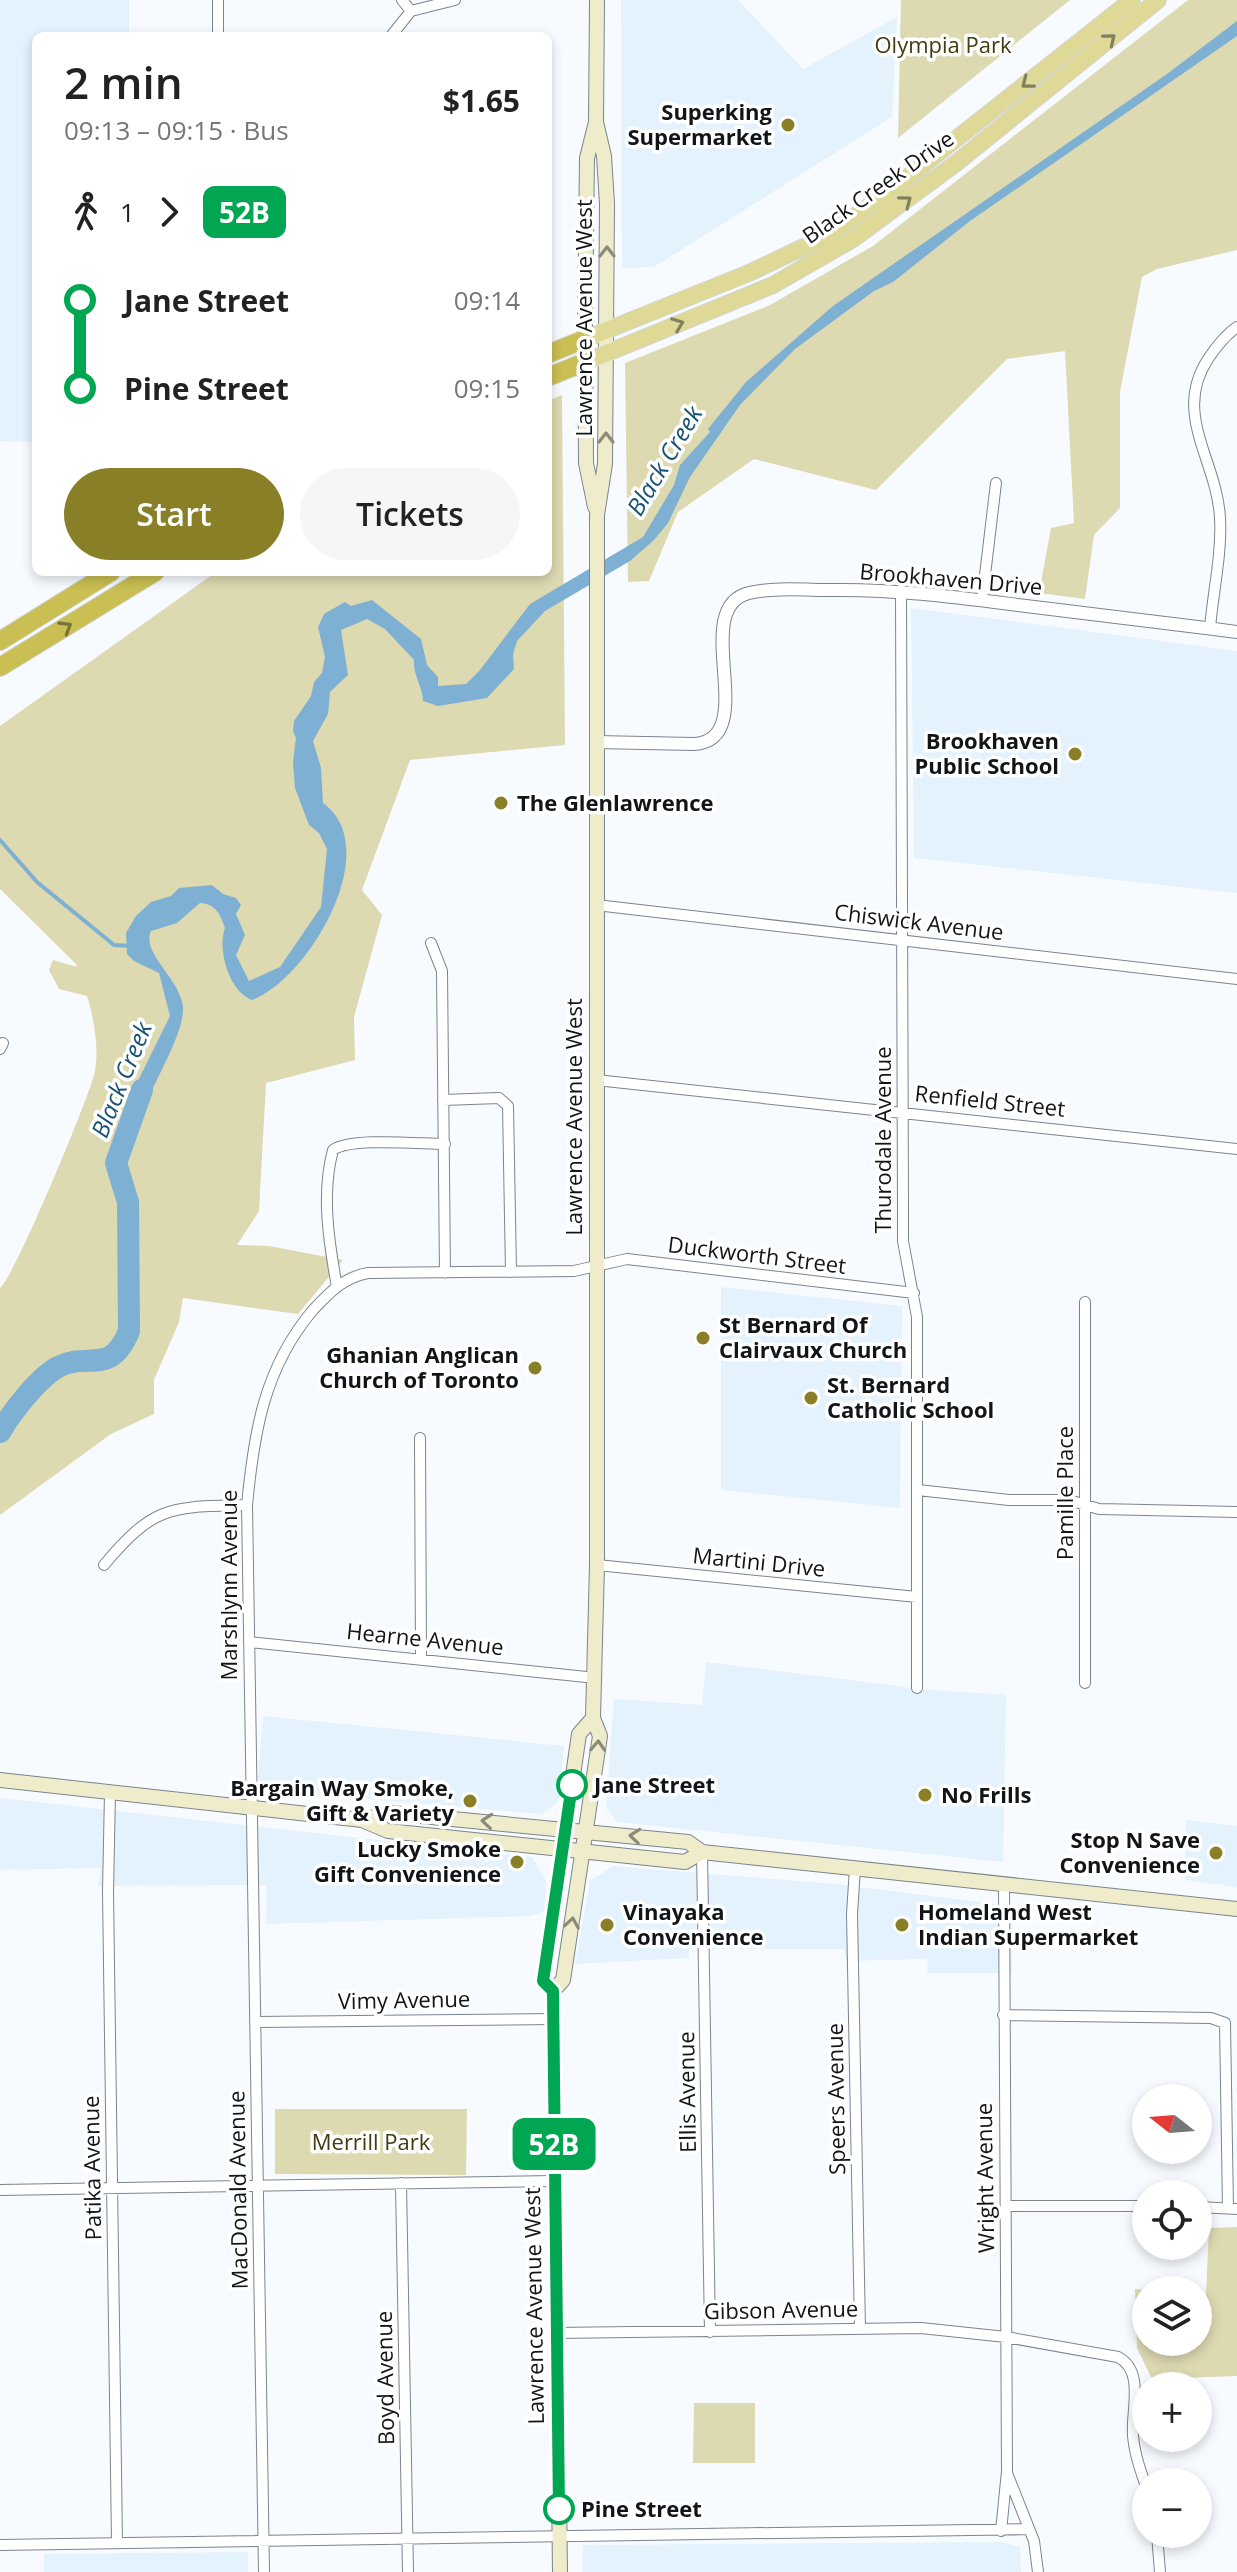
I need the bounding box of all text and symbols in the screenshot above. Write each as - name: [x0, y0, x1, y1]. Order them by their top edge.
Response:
- park label: Olympia Park: [874, 29, 1012, 59]
- one-way arrow: [1101, 35, 1116, 49]
- text: 2 min: [64, 52, 183, 112]
- one-way arrow: [1021, 74, 1036, 88]
- text: $1.65: [443, 80, 520, 121]
- place label: Superking Supermarket: [627, 96, 773, 151]
- text: 09:13 – 09:15 · Bus: [64, 112, 289, 148]
- marker: Superking Supermarket: [779, 116, 797, 134]
- street label: Black Creek Drive: [796, 123, 959, 250]
- icon: walk: [64, 190, 108, 234]
- icon: forward: [147, 190, 191, 234]
- text: 52B: [219, 193, 270, 231]
- text: 1: [120, 194, 135, 230]
- one-way arrow: [897, 196, 912, 211]
- street label: Lawrence Avenue West: [568, 199, 598, 437]
- one-way arrow: [598, 245, 616, 258]
- text: Jane Street: [124, 280, 289, 321]
- text: 09:14: [454, 282, 520, 318]
- one-way arrow: [670, 317, 684, 334]
- text: Pine Street: [124, 368, 289, 409]
- text: 09:15: [454, 370, 520, 406]
- water label: Black Creek: [618, 398, 710, 521]
- one-way arrow: [597, 431, 615, 444]
- button: Start: [64, 468, 284, 560]
- button: Tickets: [300, 468, 520, 560]
- street label: Brookhaven Drive: [858, 555, 1044, 601]
- one-way arrow: [58, 621, 72, 636]
- place label: Brookhaven Public School: [915, 725, 1059, 780]
- marker: Brookhaven Public School: [1066, 745, 1084, 763]
- place label: The Glenlawrence: [517, 787, 714, 817]
- marker: The Glenlawrence: [492, 794, 510, 812]
- street label: Chiswick Avenue: [833, 896, 1006, 946]
- street label: Lawrence Avenue West: [558, 998, 588, 1236]
- water label: Black Creek: [82, 1015, 159, 1142]
- street label: Thurodale Avenue: [867, 1046, 897, 1234]
- street label: Renfield Street: [913, 1077, 1067, 1123]
- street label: Duckworth Street: [666, 1228, 848, 1280]
- place label: St Bernard Of Clairvaux Church: [719, 1309, 907, 1364]
- marker: St Bernard Of Clairvaux Church: [694, 1329, 712, 1347]
- place label: Ghanian Anglican Church of Toronto: [319, 1339, 519, 1394]
- marker: Ghanian Anglican Church of Toronto: [526, 1359, 544, 1377]
- place label: St. Bernard Catholic School: [827, 1369, 994, 1424]
- marker: St. Bernard Catholic School: [802, 1389, 820, 1407]
- street label: Pamille Place: [1049, 1426, 1079, 1560]
- street label: Marshlynn Avenue: [213, 1490, 243, 1680]
- street label: Martini Drive: [691, 1539, 827, 1583]
- street label: Hearne Avenue: [345, 1615, 505, 1661]
- one-way arrow: [589, 1739, 606, 1752]
- place label: Jane Street: [592, 1769, 715, 1799]
- marker: Jane Street: [557, 1770, 587, 1800]
- place label: Bargain Way Smoke, Gift & Variety: [230, 1772, 454, 1827]
- place label: No Frills: [941, 1779, 1031, 1809]
- marker: No Frills: [916, 1786, 934, 1804]
- marker: Bargain Way Smoke, Gift & Variety: [461, 1792, 479, 1810]
- one-way arrow: [480, 1813, 493, 1830]
- place label: Stop N Save Convenience: [1059, 1824, 1200, 1879]
- one-way arrow: [628, 1827, 641, 1844]
- place label: Lucky Smoke Gift Convenience: [314, 1833, 501, 1888]
- marker: Stop N Save Convenience: [1207, 1844, 1225, 1862]
- marker: Lucky Smoke Gift Convenience: [508, 1853, 526, 1871]
- place label: Vinayaka Convenience: [623, 1896, 764, 1951]
- place label: Homeland West Indian Supermarket: [918, 1896, 1138, 1951]
- one-way arrow: [562, 1916, 579, 1930]
- marker: Vinayaka Convenience: [598, 1916, 616, 1934]
- marker: Homeland West Indian Supermarket: [893, 1916, 911, 1934]
- street label: Vimy Avenue: [338, 1983, 470, 2015]
- street label: Speers Avenue: [819, 2023, 851, 2175]
- street label: Ellis Avenue: [670, 2031, 702, 2153]
- north arrow: [1132, 2084, 1212, 2164]
- map controls: [1132, 2084, 1212, 2548]
- street label: MacDonald Avenue: [220, 2090, 254, 2290]
- street label: Patika Avenue: [75, 2095, 107, 2241]
- street label: Wright Avenue: [968, 2103, 1000, 2253]
- line badge: 52B: [508, 2118, 600, 2170]
- text: 52B: [529, 2125, 579, 2163]
- park label: Merrill Park: [312, 2126, 431, 2156]
- button: locate: [1132, 2180, 1212, 2260]
- street label: Lawrence Avenue West: [516, 2187, 550, 2425]
- button: layers: [1132, 2276, 1212, 2356]
- street label: Gibson Avenue: [703, 2293, 858, 2325]
- street label: Boyd Avenue: [368, 2311, 400, 2445]
- button: +: [1132, 2372, 1212, 2452]
- button: −: [1132, 2468, 1212, 2548]
- place label: Pine Street: [581, 2493, 702, 2523]
- marker: Pine Street: [544, 2494, 574, 2524]

